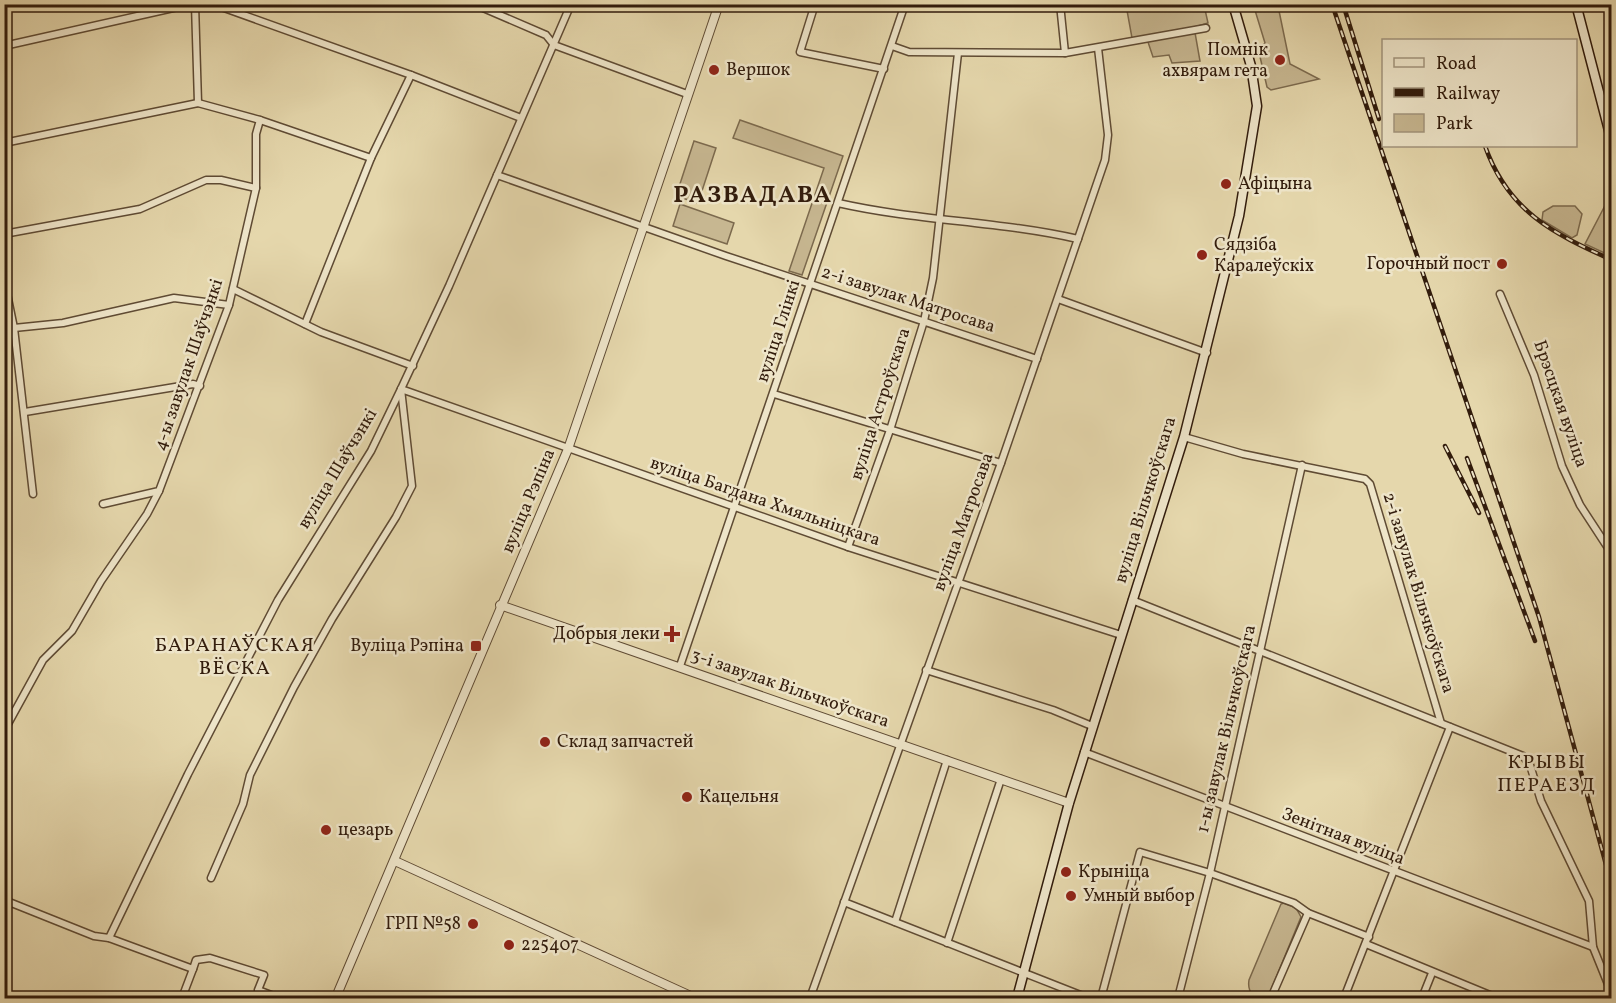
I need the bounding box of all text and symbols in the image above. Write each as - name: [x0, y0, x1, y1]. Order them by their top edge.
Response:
- place label: Помнік ахвярам гета: [1162, 38, 1268, 84]
- legend: [1382, 39, 1577, 147]
- text: Road: [1436, 52, 1477, 77]
- marker: Помнік ахвярам гета: [1273, 53, 1287, 67]
- place label: Вершок: [726, 58, 791, 83]
- marker: Вершок: [707, 63, 721, 77]
- text: Railway: [1436, 82, 1500, 107]
- text: Park: [1436, 112, 1473, 137]
- place label: Афіцына: [1238, 172, 1312, 197]
- marker: Афіцына: [1219, 177, 1233, 191]
- district label: РАЗВАДАВА: [673, 179, 833, 213]
- place label: Сядзіба Каралеўскіх: [1214, 233, 1314, 279]
- marker: Сядзіба Каралеўскіх: [1195, 248, 1209, 262]
- place label: Горочный пост: [1367, 252, 1490, 277]
- marker: Горочный пост: [1495, 257, 1509, 271]
- street label: 2-і завулак Матросава: [818, 260, 998, 340]
- street label: 4-ы завулак Шаўчэнкі: [148, 276, 230, 454]
- street label: вуліца Глінкі: [751, 277, 807, 385]
- street label: вуліца Астроўскага: [845, 325, 917, 483]
- street label: Брэсцкая вуліца: [1526, 337, 1594, 471]
- street label: вуліца Шаўчэнкі: [292, 404, 384, 534]
- street label: вуліца Вільчкоўскага: [1109, 414, 1183, 586]
- street label: вуліца Рэпіна: [496, 445, 562, 557]
- street label: вуліца Матросава: [927, 449, 1001, 595]
- street label: вуліца Багдана Хмяльніцкага: [647, 451, 883, 553]
- street label: 2-і завулак Вільчкоўскага: [1376, 490, 1460, 697]
- place label: Добрыя леки: [553, 622, 660, 647]
- street label: 1-ы завулак Вільчкоўскага: [1191, 622, 1263, 836]
- marker: Добрыя леки: [665, 627, 679, 641]
- district label: БАРАНАЎСКАЯ ВЁСКА: [155, 632, 315, 683]
- place label: Вуліца Рэпіна: [350, 634, 464, 659]
- marker: Вуліца Рэпіна: [469, 639, 483, 653]
- street label: 3-і завулак Вільчкоўскага: [687, 643, 893, 735]
- place label: Склад запчастей: [557, 730, 693, 755]
- marker: Склад запчастей: [538, 735, 552, 749]
- district label: КРЫВЫ ПЕРАЕЗД: [1497, 749, 1597, 800]
- place label: Кацельня: [699, 785, 779, 810]
- marker: Кацельня: [680, 790, 694, 804]
- street label: Зенітная вуліца: [1278, 802, 1408, 872]
- place label: цезарь: [338, 818, 393, 843]
- marker: цезарь: [319, 823, 333, 837]
- place label: Крыніца: [1078, 860, 1150, 885]
- marker: Крыніца: [1059, 865, 1073, 879]
- place label: Умный выбор: [1083, 884, 1195, 909]
- marker: Умный выбор: [1064, 889, 1078, 903]
- place label: ГРП №58: [385, 912, 461, 937]
- marker: ГРП №58: [466, 917, 480, 931]
- place label: 225407: [521, 933, 579, 958]
- marker: 225407: [502, 938, 516, 952]

